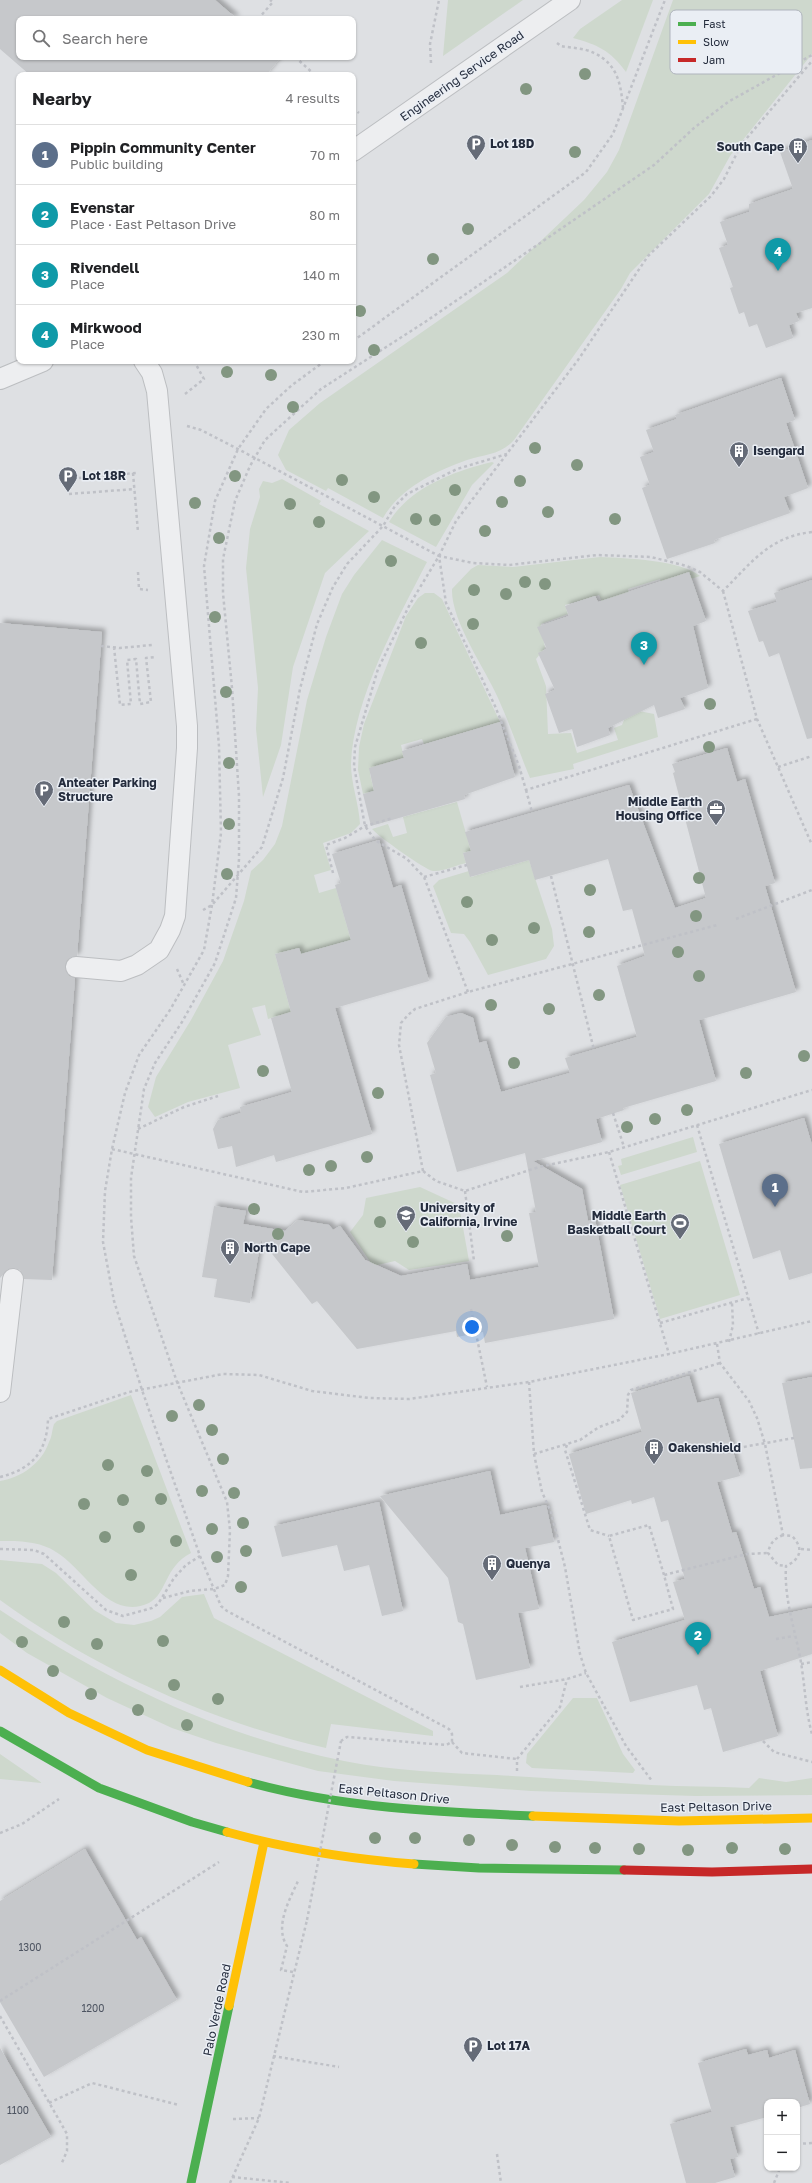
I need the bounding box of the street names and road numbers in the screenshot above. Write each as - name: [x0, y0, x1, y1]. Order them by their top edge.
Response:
- street label: Engineering Service Road: [397, 27, 527, 124]
- street label: East Peltason Drive: [338, 1780, 450, 1807]
- street label: East Peltason Drive: [660, 1798, 772, 1815]
- street label: Palo Verde Road: [199, 1962, 234, 2057]

